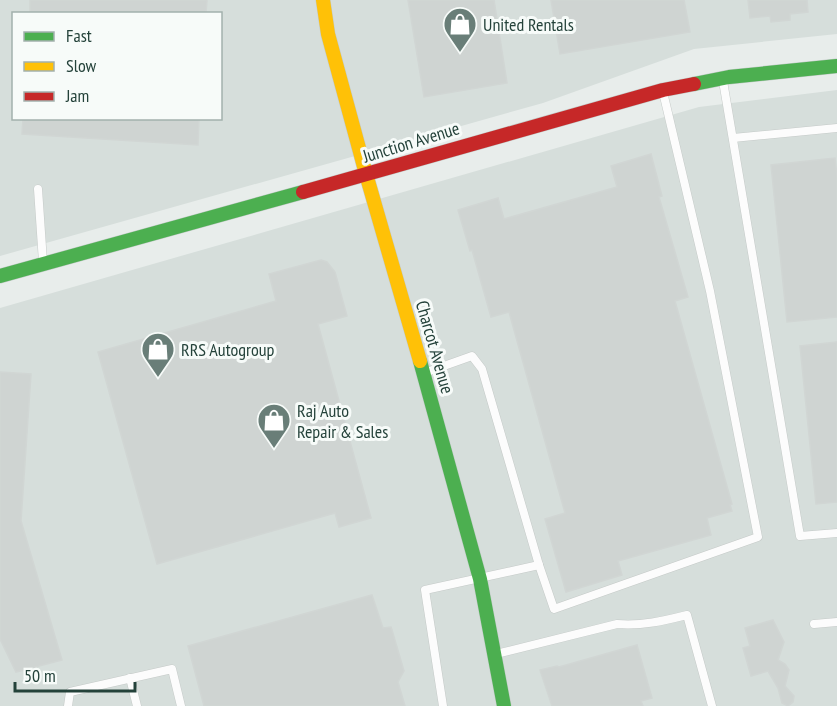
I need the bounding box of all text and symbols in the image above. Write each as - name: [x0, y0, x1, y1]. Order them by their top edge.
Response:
- shop icon: United Rentals: [442, 6, 478, 53]
- legend: [12, 12, 222, 120]
- place label: United Rentals: [483, 13, 574, 36]
- text: Fast: [66, 24, 92, 47]
- text: Slow: [66, 54, 97, 77]
- text: Jam: [65, 84, 89, 107]
- street label: Junction Avenue: [359, 116, 462, 168]
- street label: Charcot Avenue: [411, 298, 459, 396]
- shop icon: RRS Autogroup: [140, 331, 176, 378]
- place label: RRS Autogroup: [181, 338, 275, 361]
- place label: Raj Auto Repair & Sales: [297, 399, 388, 443]
- shop icon: Raj Auto Repair & Sales: [256, 402, 292, 449]
- scale bar: [15, 655, 135, 693]
- text: 50 m: [24, 664, 56, 687]

